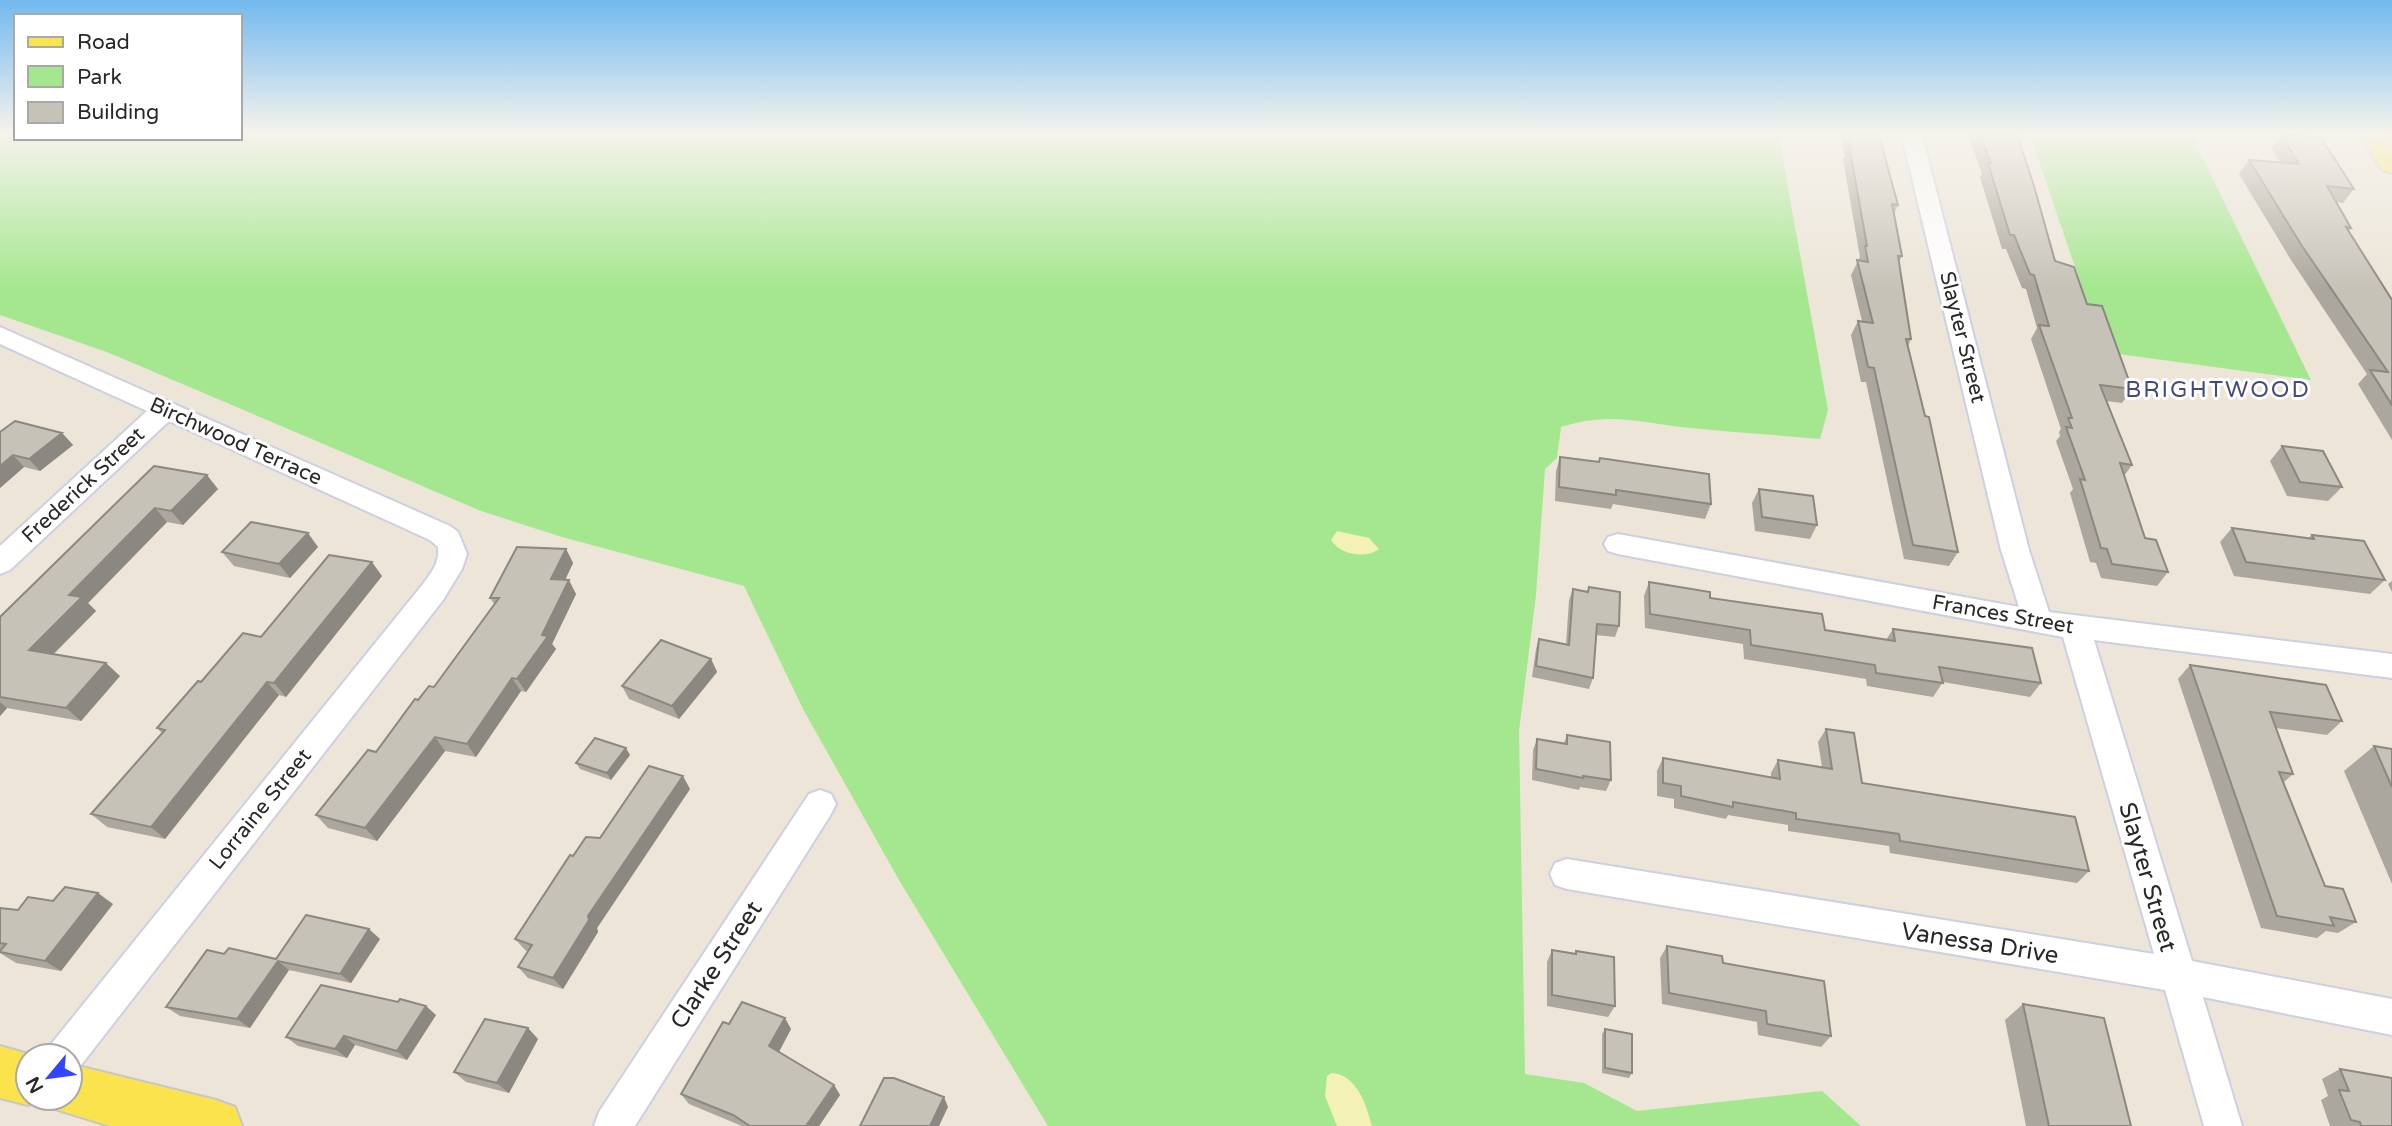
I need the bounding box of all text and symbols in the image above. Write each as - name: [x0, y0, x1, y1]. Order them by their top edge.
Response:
- legend: [14, 14, 242, 140]
- text: Road: [77, 30, 130, 55]
- text: Park: [77, 65, 122, 90]
- text: Building: [77, 100, 159, 125]
- street label: Slayter Street: [1934, 269, 1991, 405]
- district label: BRIGHTWOOD: [2125, 376, 2311, 404]
- street label: Birchwood Terrace: [146, 392, 326, 491]
- street label: Frederick Street: [17, 422, 150, 549]
- street label: Frances Street: [1930, 590, 2076, 639]
- street label: Lorraine Street: [204, 744, 317, 875]
- street label: Slayter Street: [2112, 799, 2183, 955]
- street label: Clarke Street: [664, 896, 769, 1035]
- street label: Vanessa Drive: [1899, 917, 2061, 970]
- north arrow: [14, 1042, 84, 1112]
- text: N: [22, 1073, 48, 1097]

